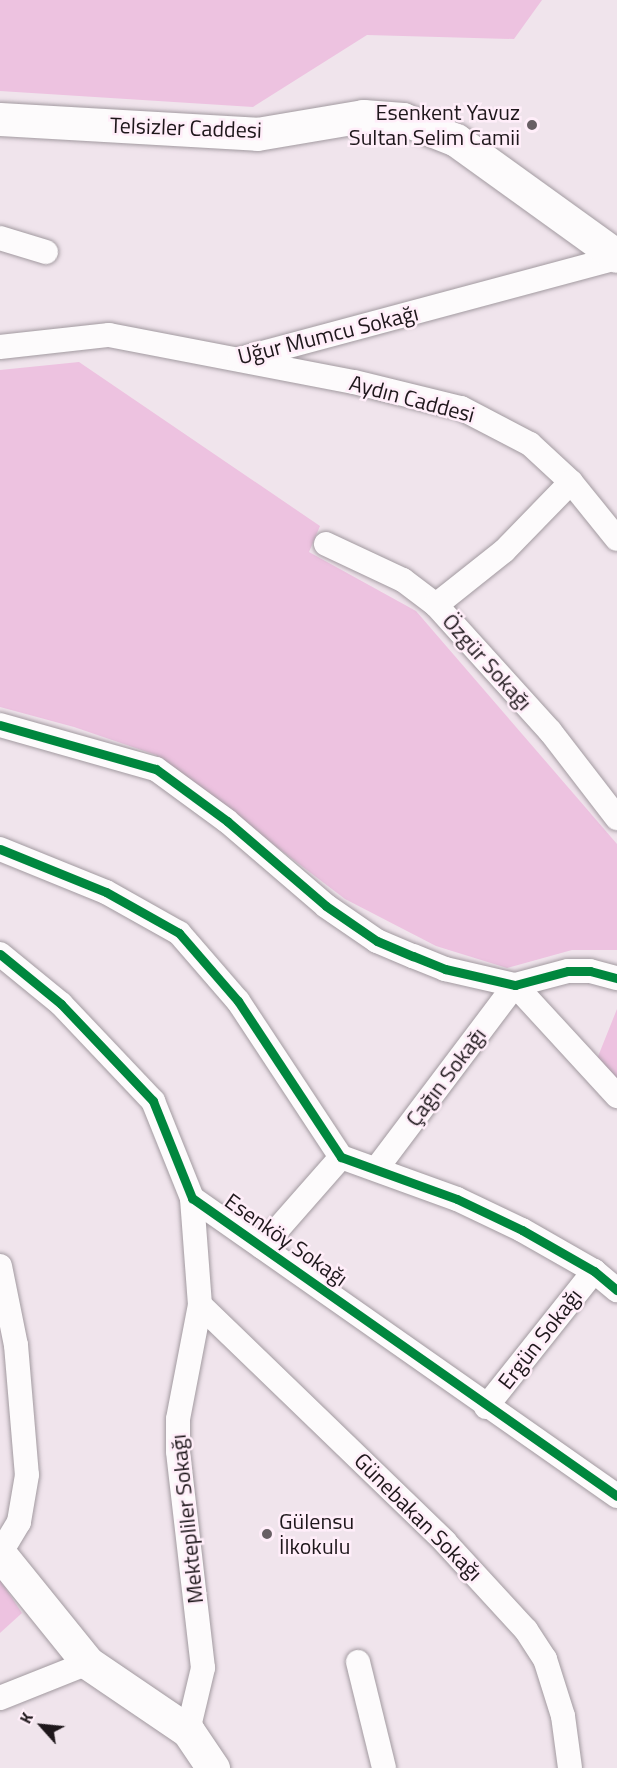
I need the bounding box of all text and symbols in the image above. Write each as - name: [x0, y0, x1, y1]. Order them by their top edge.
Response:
- place label: Esenkent Yavuz Sultan Selim Camii: [349, 99, 520, 150]
- street label: Telsizler Caddesi: [110, 112, 262, 144]
- marker: Esenkent Yavuz Sultan Selim Camii: [525, 118, 539, 132]
- street label: Uğur Mumcu Sokağı: [235, 300, 421, 370]
- street label: Aydın Caddesi: [346, 370, 478, 428]
- street label: Özgür Sokağı: [437, 608, 537, 716]
- street label: Çağın Sokağı: [400, 1022, 492, 1132]
- street label: Esenköy Sokağı: [220, 1188, 352, 1292]
- street label: Ergün Sokağı: [493, 1283, 587, 1395]
- street label: Mektepliler Sokağı: [165, 1433, 209, 1605]
- street label: Günebakan Sokağı: [349, 1448, 487, 1586]
- place label: Gülensu İlkokulu: [279, 1508, 354, 1560]
- marker: Gülensu İlkokulu: [260, 1527, 274, 1541]
- north arrow: [12, 1696, 72, 1756]
- text: K: [13, 1708, 39, 1728]

